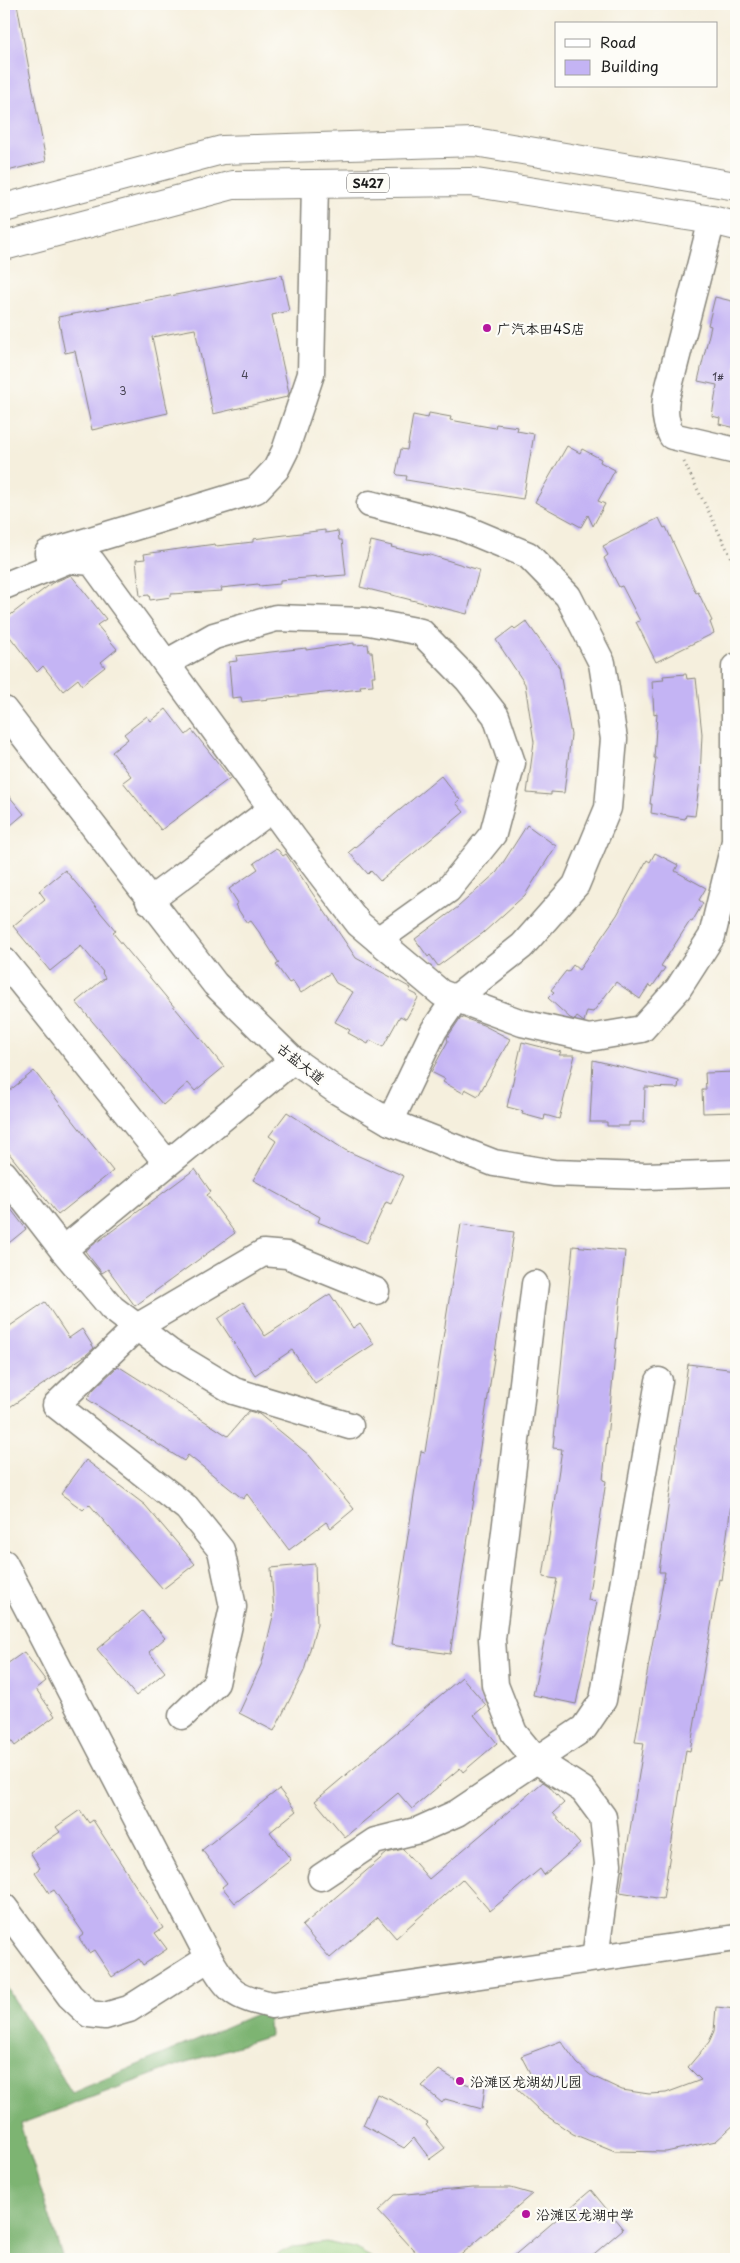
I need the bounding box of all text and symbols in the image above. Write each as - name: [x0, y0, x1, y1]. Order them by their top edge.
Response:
- legend: [555, 22, 718, 88]
- text: Road: [600, 30, 636, 53]
- text: Building: [600, 54, 659, 77]
- road number: S427: [347, 174, 389, 192]
- place label: 广汽本田4S店: [497, 318, 585, 339]
- marker: 广汽本田4S店: [481, 322, 493, 334]
- house number: 4: [241, 366, 249, 383]
- house number: 1#: [712, 368, 724, 385]
- house number: 3: [119, 382, 127, 399]
- street label: 古盐大道: [273, 1037, 329, 1089]
- place label: 沿滩区龙湖幼儿园: [470, 2071, 582, 2092]
- marker: 沿滩区龙湖幼儿园: [454, 2075, 466, 2087]
- place label: 沿滩区龙湖中学: [536, 2204, 634, 2225]
- marker: 沿滩区龙湖中学: [520, 2208, 532, 2220]

